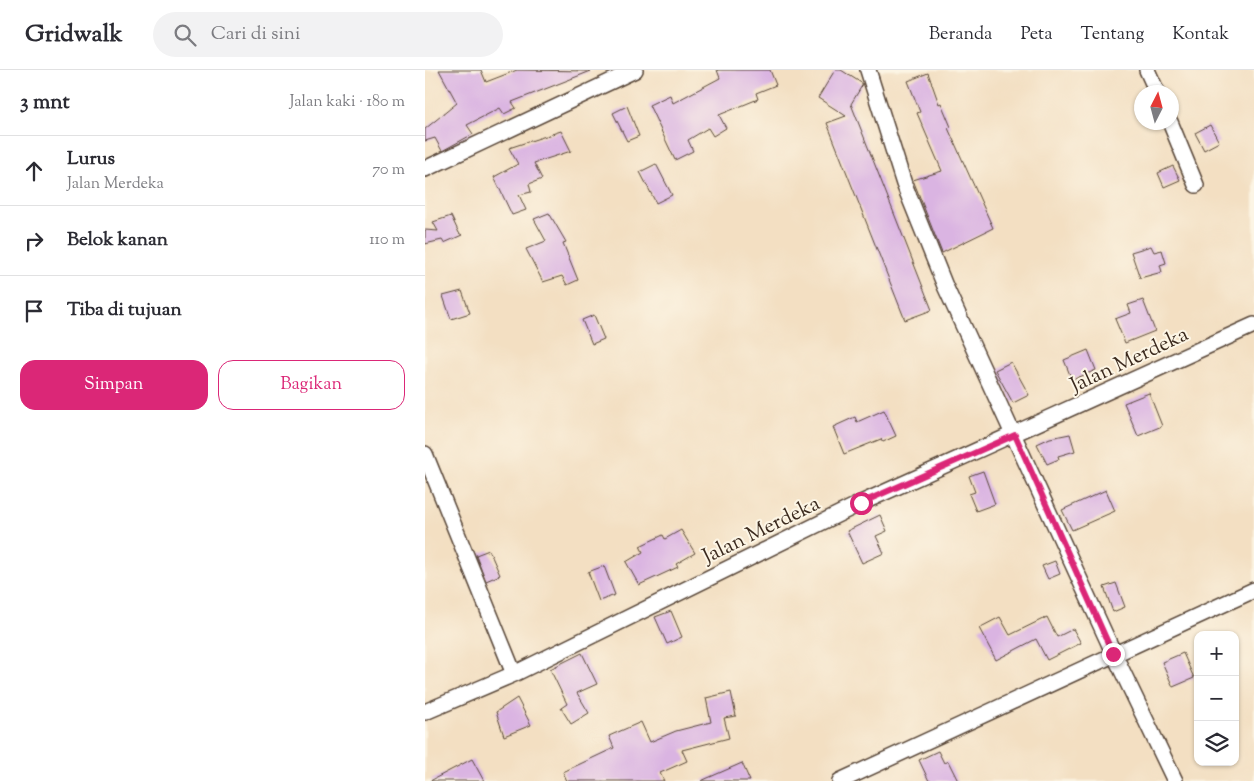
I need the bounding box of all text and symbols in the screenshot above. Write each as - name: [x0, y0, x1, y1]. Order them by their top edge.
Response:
- search box: [153, 12, 503, 57]
- text: Gridwalk: [25, 18, 123, 52]
- icon: search: [171, 21, 199, 49]
- text: Cari di sini: [211, 21, 300, 48]
- text: Beranda: [929, 22, 992, 48]
- text: Peta: [1020, 22, 1053, 48]
- text: Tentang: [1081, 22, 1144, 48]
- text: Kontak: [1172, 22, 1229, 48]
- north arrow: [1134, 85, 1179, 130]
- text: 3 mnt: [20, 88, 70, 118]
- text: Jalan kaki · 180 m: [290, 91, 405, 114]
- text: Lurus: [67, 146, 115, 173]
- icon: ahead: [20, 157, 48, 185]
- text: 70 m: [372, 159, 405, 182]
- text: Jalan Merdeka: [67, 173, 164, 196]
- icon: right: [20, 227, 48, 255]
- text: Belok kanan: [67, 227, 168, 254]
- text: 110 m: [369, 229, 405, 252]
- icon: arrive: [20, 297, 48, 325]
- text: Tiba di tujuan: [67, 297, 182, 324]
- street label: Jalan Merdeka: [1065, 320, 1194, 402]
- button: Simpan: [20, 360, 208, 410]
- button: Bagikan: [218, 360, 405, 410]
- street label: Jalan Merdeka: [697, 489, 826, 573]
- route start: [850, 492, 873, 515]
- map controls: [1194, 631, 1239, 766]
- button: +: [1194, 631, 1239, 676]
- route end: [1102, 643, 1125, 666]
- button: −: [1194, 676, 1239, 721]
- button: layers: [1194, 721, 1239, 766]

